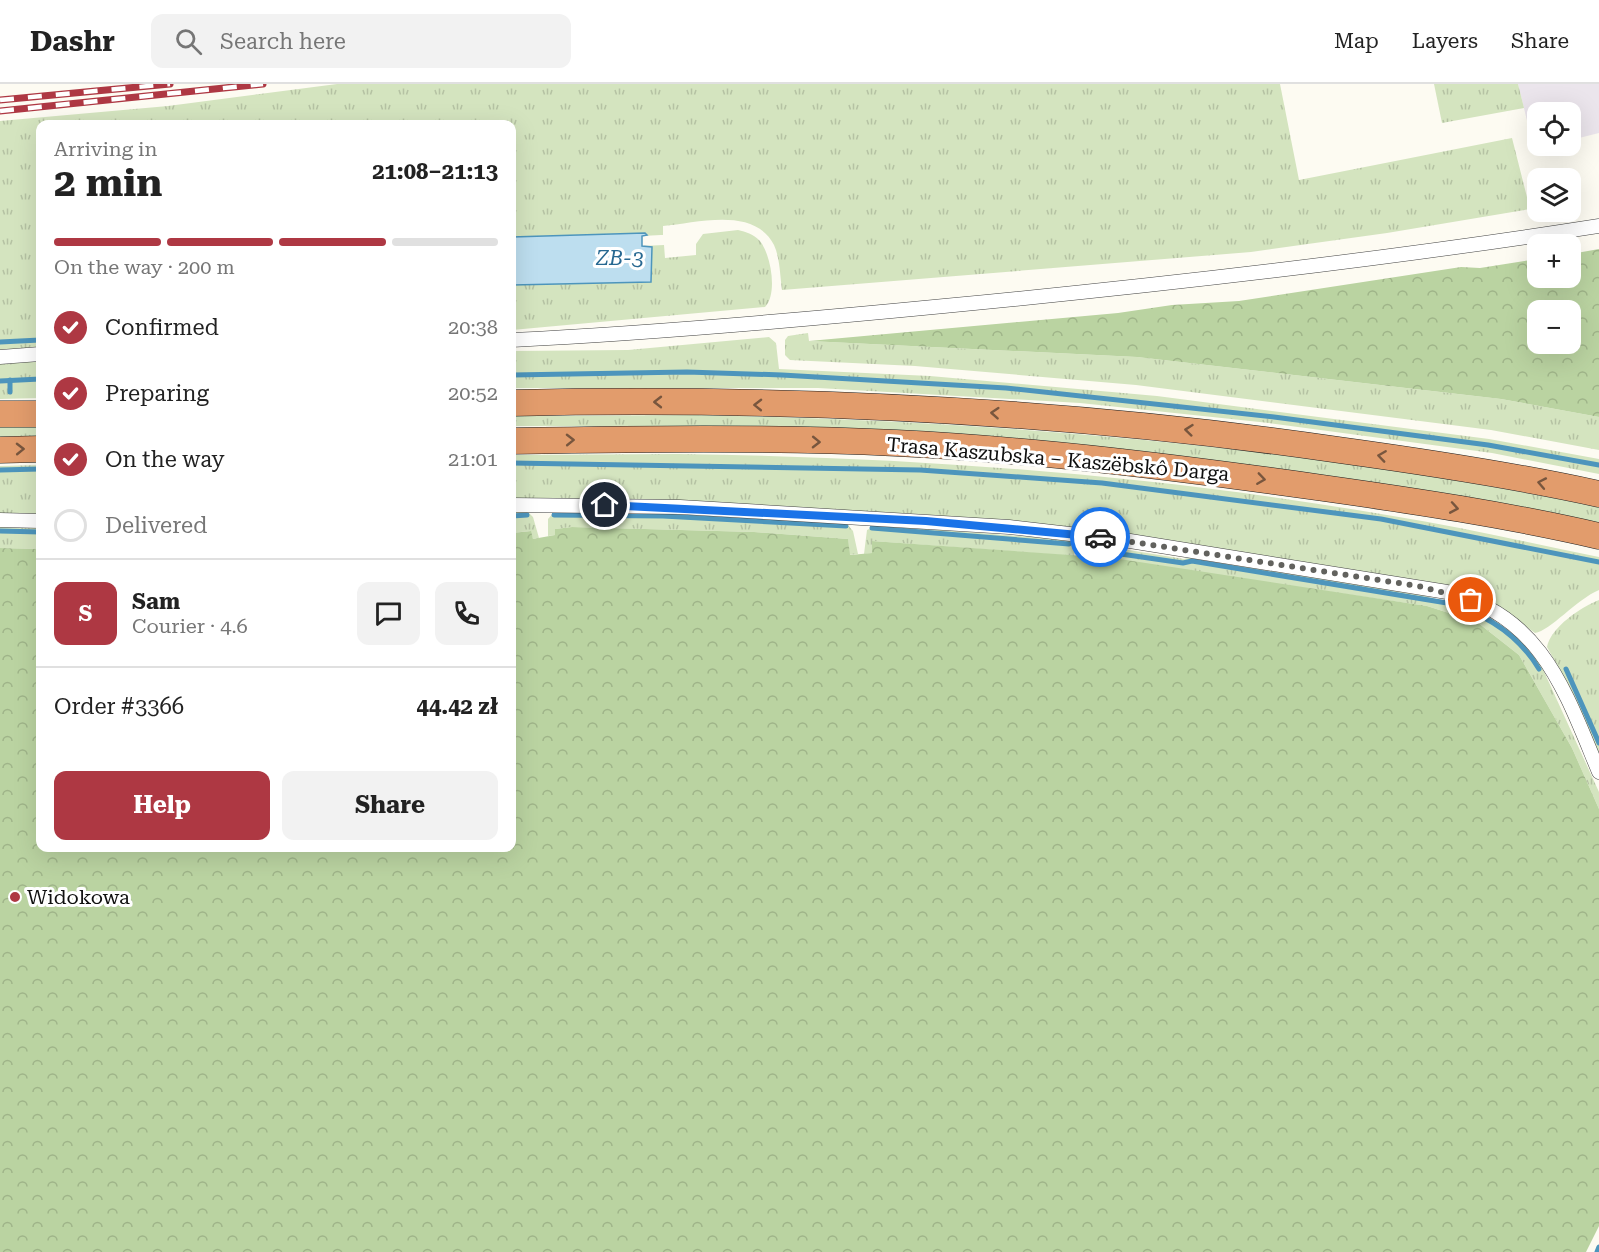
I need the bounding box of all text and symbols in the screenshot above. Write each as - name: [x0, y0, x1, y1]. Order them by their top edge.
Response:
- search box: [151, 14, 571, 68]
- text: Dashr: [30, 25, 115, 58]
- icon: search: [172, 25, 205, 58]
- text: Search here: [220, 29, 346, 54]
- text: Map: [1334, 29, 1379, 53]
- text: Layers: [1412, 29, 1478, 53]
- text: Share: [1511, 29, 1569, 53]
- map controls: [1527, 102, 1581, 354]
- button: locate: [1527, 102, 1581, 156]
- text: Arriving in: [54, 137, 157, 161]
- text: 21:08–21:13: [372, 159, 498, 184]
- text: 2 min: [54, 160, 162, 206]
- button: layers: [1527, 168, 1581, 222]
- button: +: [1527, 234, 1581, 288]
- water label: ZB-3: [595, 246, 644, 270]
- text: On the way · 200 m: [54, 255, 235, 279]
- button: −: [1527, 300, 1581, 354]
- icon: check: [54, 311, 87, 344]
- text: Confirmed: [105, 315, 219, 340]
- text: 20:38: [448, 315, 498, 339]
- icon: check: [54, 377, 87, 410]
- text: Preparing: [105, 381, 209, 406]
- text: 20:52: [448, 381, 498, 405]
- one-way arrow: [654, 396, 663, 408]
- one-way arrow: [753, 398, 762, 411]
- one-way arrow: [990, 407, 999, 420]
- one-way arrow: [1184, 424, 1193, 437]
- street label: Trasa Kaszubska – Kaszëbskô Darga: [886, 432, 1230, 486]
- one-way arrow: [565, 434, 574, 446]
- one-way arrow: [811, 435, 820, 448]
- one-way arrow: [16, 443, 25, 456]
- icon: check: [54, 443, 87, 476]
- text: On the way: [105, 447, 225, 472]
- text: 21:01: [448, 447, 498, 471]
- one-way arrow: [1377, 450, 1387, 462]
- one-way arrow: [1256, 473, 1265, 485]
- one-way arrow: [1537, 477, 1547, 490]
- pin: [579, 479, 630, 530]
- icon: home: [588, 488, 621, 521]
- one-way arrow: [1449, 502, 1458, 514]
- courier: [1070, 507, 1130, 567]
- text: Delivered: [105, 513, 207, 538]
- icon: car: [1084, 521, 1117, 554]
- pin: [1445, 574, 1496, 625]
- button: chat: [357, 582, 420, 645]
- button: phone: [435, 582, 498, 645]
- icon: bag: [1454, 583, 1487, 616]
- text: Sam: [132, 589, 180, 614]
- text: S: [79, 601, 92, 626]
- text: Courier · 4.6: [132, 614, 248, 638]
- text: Order #3366: [54, 694, 184, 719]
- text: 44.42 zł: [417, 694, 498, 719]
- button: Help: [54, 771, 270, 840]
- button: Share: [282, 771, 498, 840]
- place label: Widokowa: [27, 885, 130, 909]
- marker: Widokowa: [8, 890, 22, 904]

